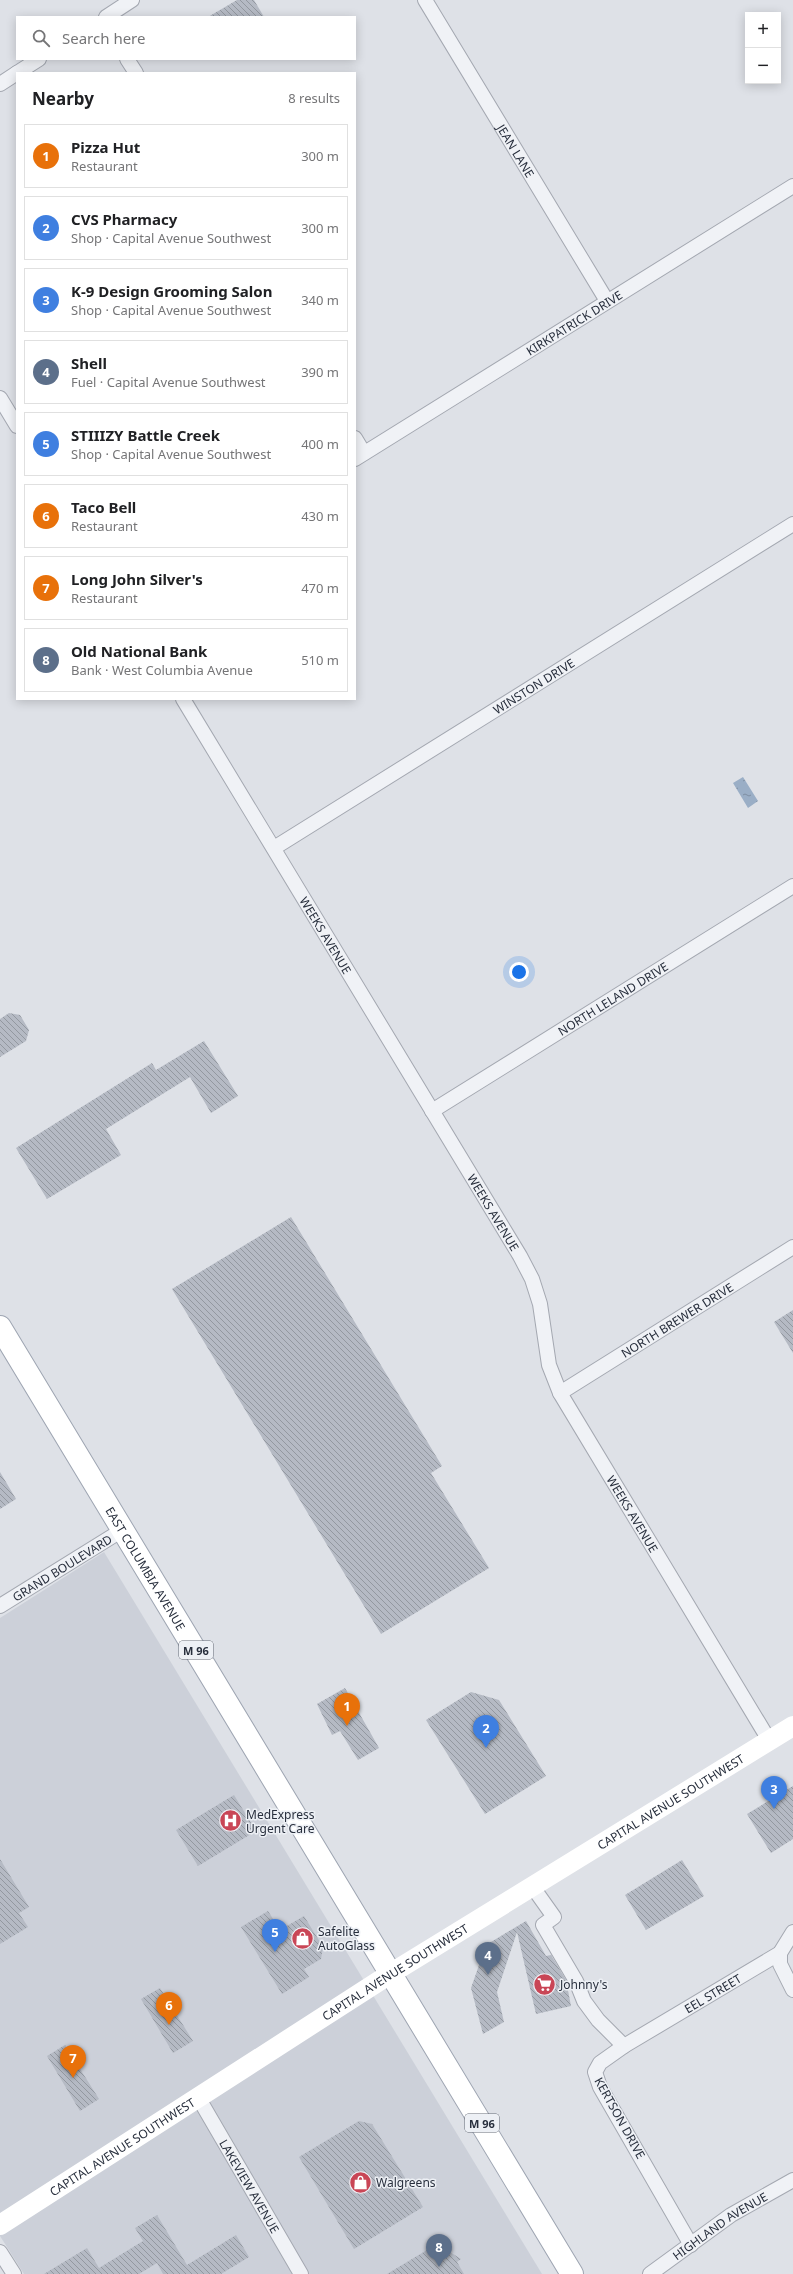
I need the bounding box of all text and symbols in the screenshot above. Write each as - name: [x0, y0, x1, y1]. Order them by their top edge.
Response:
- map controls: [745, 12, 781, 84]
- button: +: [745, 12, 781, 48]
- search box: [16, 16, 356, 60]
- icon: search: [30, 27, 52, 49]
- text: Search here: [62, 28, 145, 48]
- button: −: [745, 48, 781, 84]
- text: Nearby: [32, 87, 94, 110]
- text: 8 results: [288, 89, 340, 107]
- street label: JEAN LANE: [493, 120, 539, 181]
- text: Pizza Hut: [71, 137, 140, 157]
- text: 1: [42, 147, 50, 165]
- text: 300 m: [301, 147, 339, 165]
- text: Restaurant: [71, 157, 138, 175]
- text: CVS Pharmacy: [71, 209, 177, 229]
- text: 2: [42, 219, 50, 237]
- text: 300 m: [301, 219, 339, 237]
- text: Shop · Capital Avenue Southwest: [71, 229, 271, 247]
- text: K-9 Design Grooming Salon: [71, 281, 272, 301]
- street label: KIRKPATRICK DRIVE: [523, 286, 625, 359]
- text: 3: [42, 291, 50, 309]
- text: 340 m: [301, 291, 339, 309]
- text: Shop · Capital Avenue Southwest: [71, 301, 271, 319]
- text: Shell: [71, 353, 107, 373]
- text: 4: [42, 363, 50, 381]
- text: 390 m: [301, 363, 339, 381]
- text: Fuel · Capital Avenue Southwest: [71, 373, 266, 391]
- text: STIIIZY Battle Creek: [71, 425, 220, 445]
- text: 5: [42, 435, 50, 453]
- text: 400 m: [301, 435, 339, 453]
- text: Shop · Capital Avenue Southwest: [71, 445, 271, 463]
- text: Taco Bell: [71, 497, 136, 517]
- text: 6: [42, 507, 50, 525]
- text: 430 m: [301, 507, 339, 525]
- text: Restaurant: [71, 517, 138, 535]
- text: Long John Silver's: [71, 569, 203, 589]
- text: 7: [42, 579, 50, 597]
- text: 470 m: [301, 579, 339, 597]
- text: Restaurant: [71, 589, 138, 607]
- text: Old National Bank: [71, 641, 207, 661]
- text: 8: [42, 651, 50, 669]
- text: 510 m: [301, 651, 339, 669]
- street label: WINSTON DRIVE: [490, 654, 578, 718]
- text: Bank · West Columbia Avenue: [71, 661, 253, 679]
- street label: WEEKS AVENUE: [296, 893, 356, 977]
- street label: NORTH LELAND DRIVE: [554, 958, 671, 1039]
- your location: [509, 962, 529, 982]
- street label: WEEKS AVENUE: [464, 1171, 523, 1254]
- street label: NORTH BREWER DRIVE: [618, 1278, 736, 1361]
- street label: WEEKS AVENUE: [603, 1472, 663, 1556]
- street label: EAST COLUMBIA AVENUE: [102, 1503, 190, 1633]
- street label: GRAND BOULEVARD: [9, 1530, 115, 1605]
- road number: M 96: [179, 1641, 213, 1659]
- pin: 1: [334, 1693, 360, 1726]
- pin: 2: [473, 1715, 499, 1748]
- street label: CAPITAL AVENUE SOUTHWEST: [594, 1750, 747, 1853]
- pin: 3: [761, 1776, 787, 1809]
- place label: MedExpress Urgent Care: [246, 1806, 315, 1837]
- hospital icon: MedExpress Urgent Care: [218, 1808, 244, 1834]
- pin: 5: [262, 1919, 288, 1952]
- street label: CAPITAL AVENUE SOUTHWEST: [318, 1919, 471, 2024]
- place label: Safelite AutoGlass: [318, 1923, 375, 1954]
- shop icon: Safelite AutoGlass: [290, 1925, 316, 1951]
- pin: 4: [475, 1942, 501, 1975]
- street label: EEL STREET: [681, 1969, 745, 2017]
- supermarket icon: Johnny's: [531, 1971, 557, 1997]
- place label: Johnny's: [559, 1976, 608, 1993]
- pin: 6: [156, 1992, 182, 2025]
- pin: 7: [60, 2045, 86, 2078]
- street label: KERTSON DRIVE: [591, 2074, 649, 2162]
- street label: CAPITAL AVENUE SOUTHWEST: [46, 2093, 198, 2200]
- road number: M 96: [465, 2114, 499, 2132]
- street label: LAKEVIEW AVENUE: [216, 2136, 284, 2236]
- shop icon: Walgreens: [348, 2169, 374, 2195]
- place label: Walgreens: [376, 2174, 436, 2191]
- street label: HIGHLAND AVENUE: [669, 2188, 770, 2264]
- pin: 8: [426, 2234, 452, 2267]

